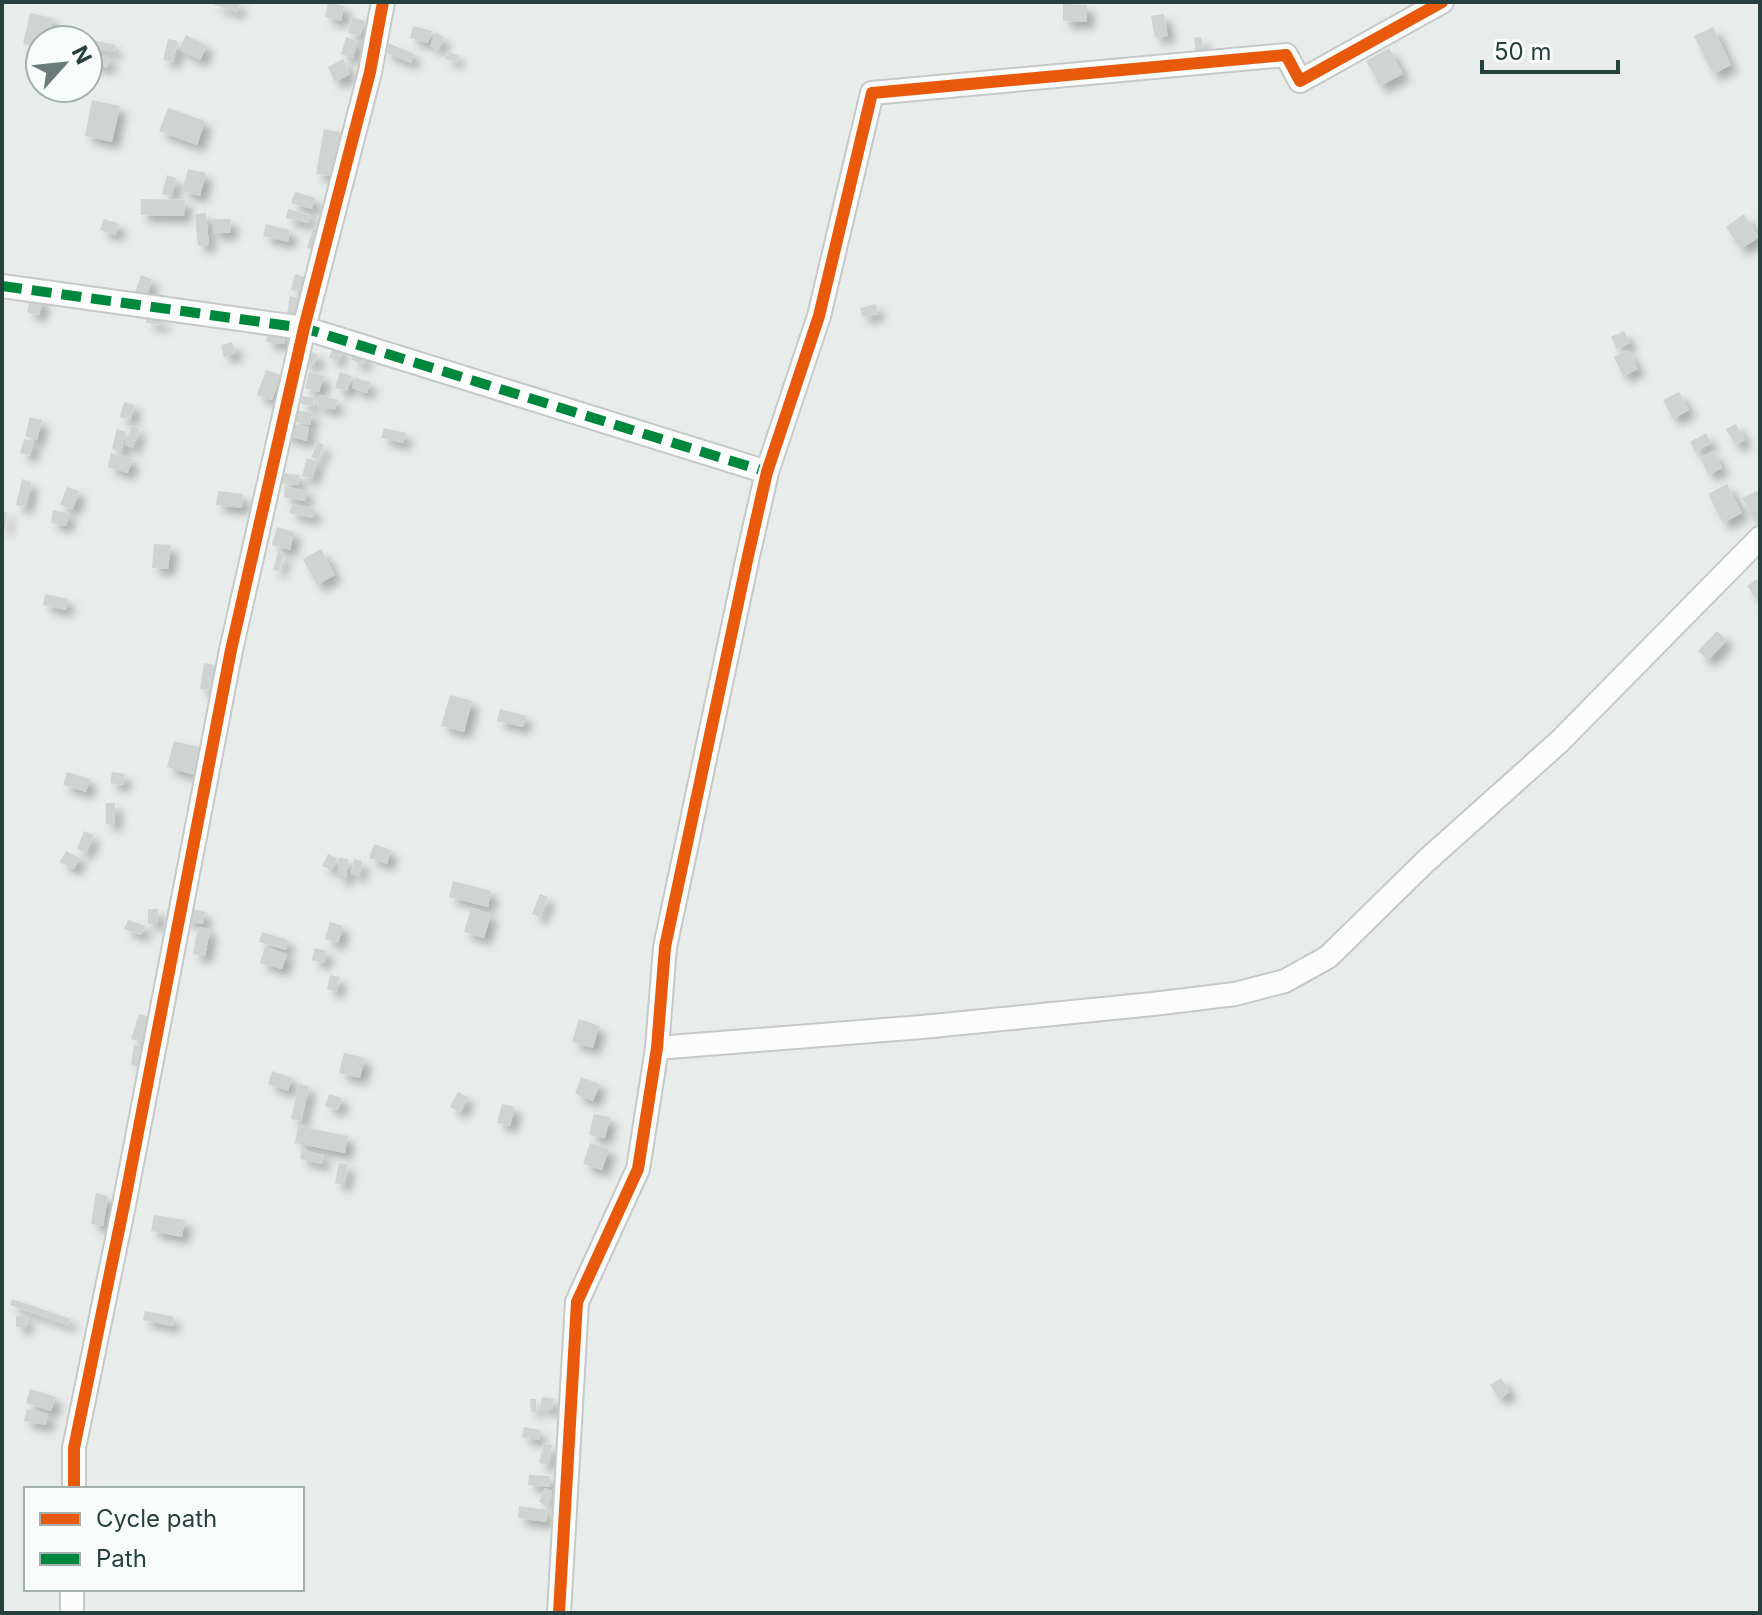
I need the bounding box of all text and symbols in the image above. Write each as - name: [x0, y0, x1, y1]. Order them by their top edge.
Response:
- north arrow: [24, 24, 104, 104]
- scale bar: [1482, 24, 1618, 74]
- text: 50 m: [1494, 37, 1552, 66]
- text: N: [66, 42, 97, 68]
- legend: [24, 1487, 304, 1591]
- text: Cycle path: [96, 1504, 217, 1533]
- text: Path: [96, 1544, 147, 1573]

